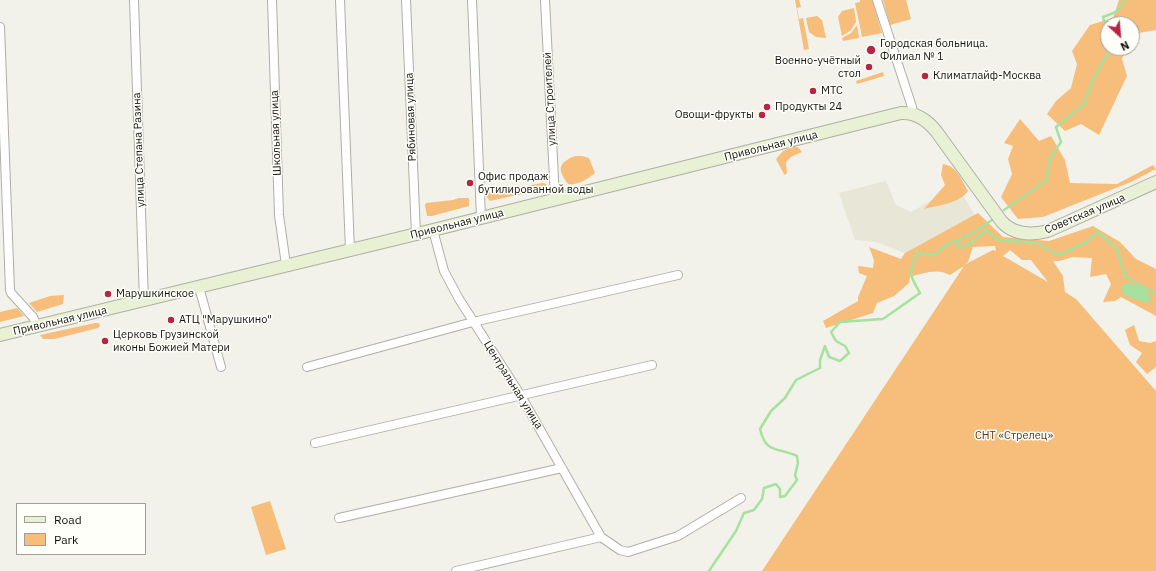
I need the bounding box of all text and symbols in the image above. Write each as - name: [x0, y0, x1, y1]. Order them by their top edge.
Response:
- north arrow: [1100, 16, 1140, 56]
- place label: Городская больница. Филиал № 1: [880, 37, 988, 63]
- text: N: [1118, 38, 1131, 54]
- marker: Городская больница. Филиал № 1: [865, 44, 877, 56]
- street label: улица Строителей: [541, 52, 559, 146]
- place label: Военно-учётный стол: [775, 54, 861, 80]
- marker: Военно-учётный стол: [864, 62, 874, 72]
- place label: Климатлайф-Москва: [933, 69, 1041, 83]
- marker: Климатлайф-Москва: [920, 71, 930, 81]
- street label: Рябиновая улица: [403, 72, 419, 162]
- place label: МТС: [821, 84, 843, 98]
- marker: МТС: [808, 86, 818, 96]
- street label: Школьная улица: [268, 90, 284, 176]
- street label: улица Степана Разина: [130, 92, 148, 208]
- place label: Продукты 24: [775, 100, 842, 114]
- marker: Продукты 24: [762, 102, 772, 112]
- place label: Овощи-фрукты: [675, 108, 754, 122]
- marker: Овощи-фрукты: [757, 110, 767, 120]
- street label: Привольная улица: [723, 128, 819, 164]
- place label: Офис продаж бутилированной воды: [478, 170, 594, 196]
- marker: Офис продаж бутилированной воды: [465, 178, 475, 188]
- street label: Советская улица: [1043, 191, 1127, 237]
- street label: Привольная улица: [409, 206, 505, 242]
- place label: Марушкинское: [116, 287, 194, 301]
- marker: Марушкинское: [103, 289, 113, 299]
- street label: Привольная улица: [12, 304, 108, 338]
- place label: АТЦ "Марушкино": [179, 313, 272, 327]
- marker: АТЦ "Марушкино": [166, 315, 176, 325]
- place label: Церковь Грузинской иконы Божией Матери: [113, 328, 230, 354]
- marker: Церковь Грузинской иконы Божией Матери: [100, 336, 110, 346]
- street label: Центральная улица: [481, 339, 545, 431]
- park label: СНТ «Стрелец»: [975, 429, 1053, 443]
- legend: [16, 503, 146, 555]
- text: Road: [54, 512, 82, 527]
- text: Park: [54, 532, 78, 547]

